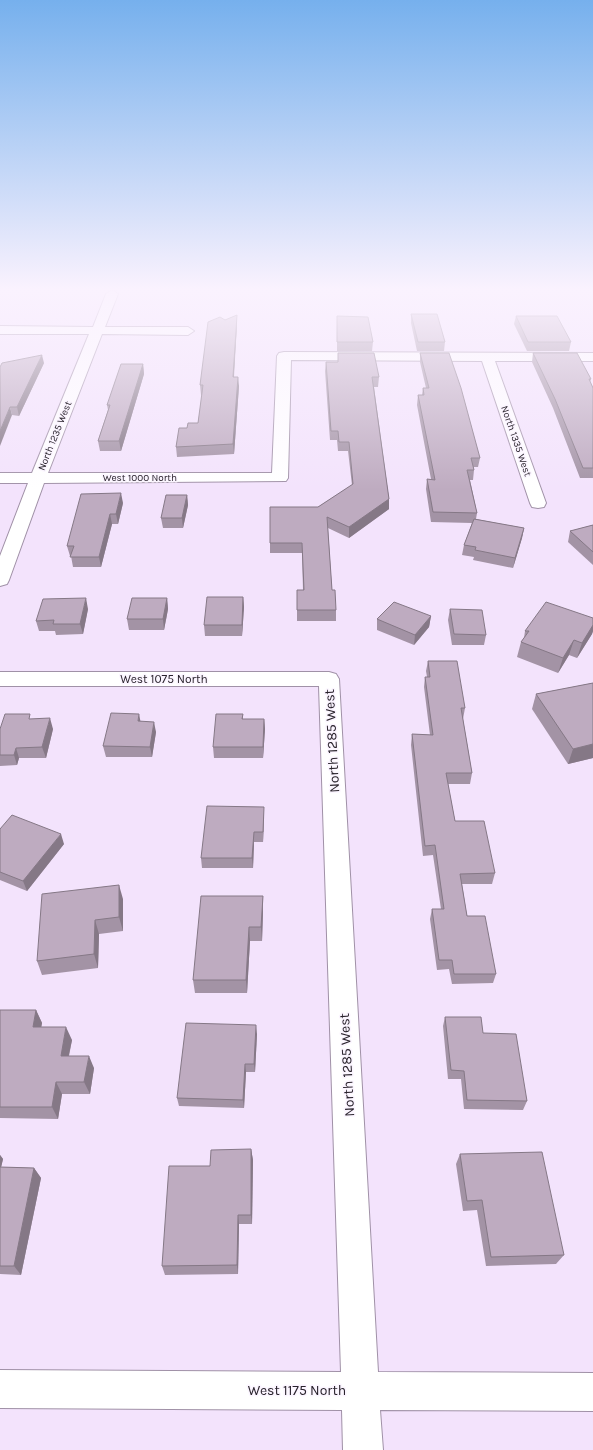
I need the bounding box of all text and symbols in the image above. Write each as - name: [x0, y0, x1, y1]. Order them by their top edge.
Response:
- street label: North 1235 West: [36, 399, 74, 473]
- street label: North 1335 West: [498, 404, 534, 478]
- street label: West 1000 North: [103, 472, 177, 484]
- street label: West 1075 North: [120, 672, 208, 686]
- street label: North 1285 West: [321, 689, 343, 793]
- street label: North 1285 West: [336, 1013, 358, 1117]
- street label: West 1175 North: [248, 1382, 346, 1399]

